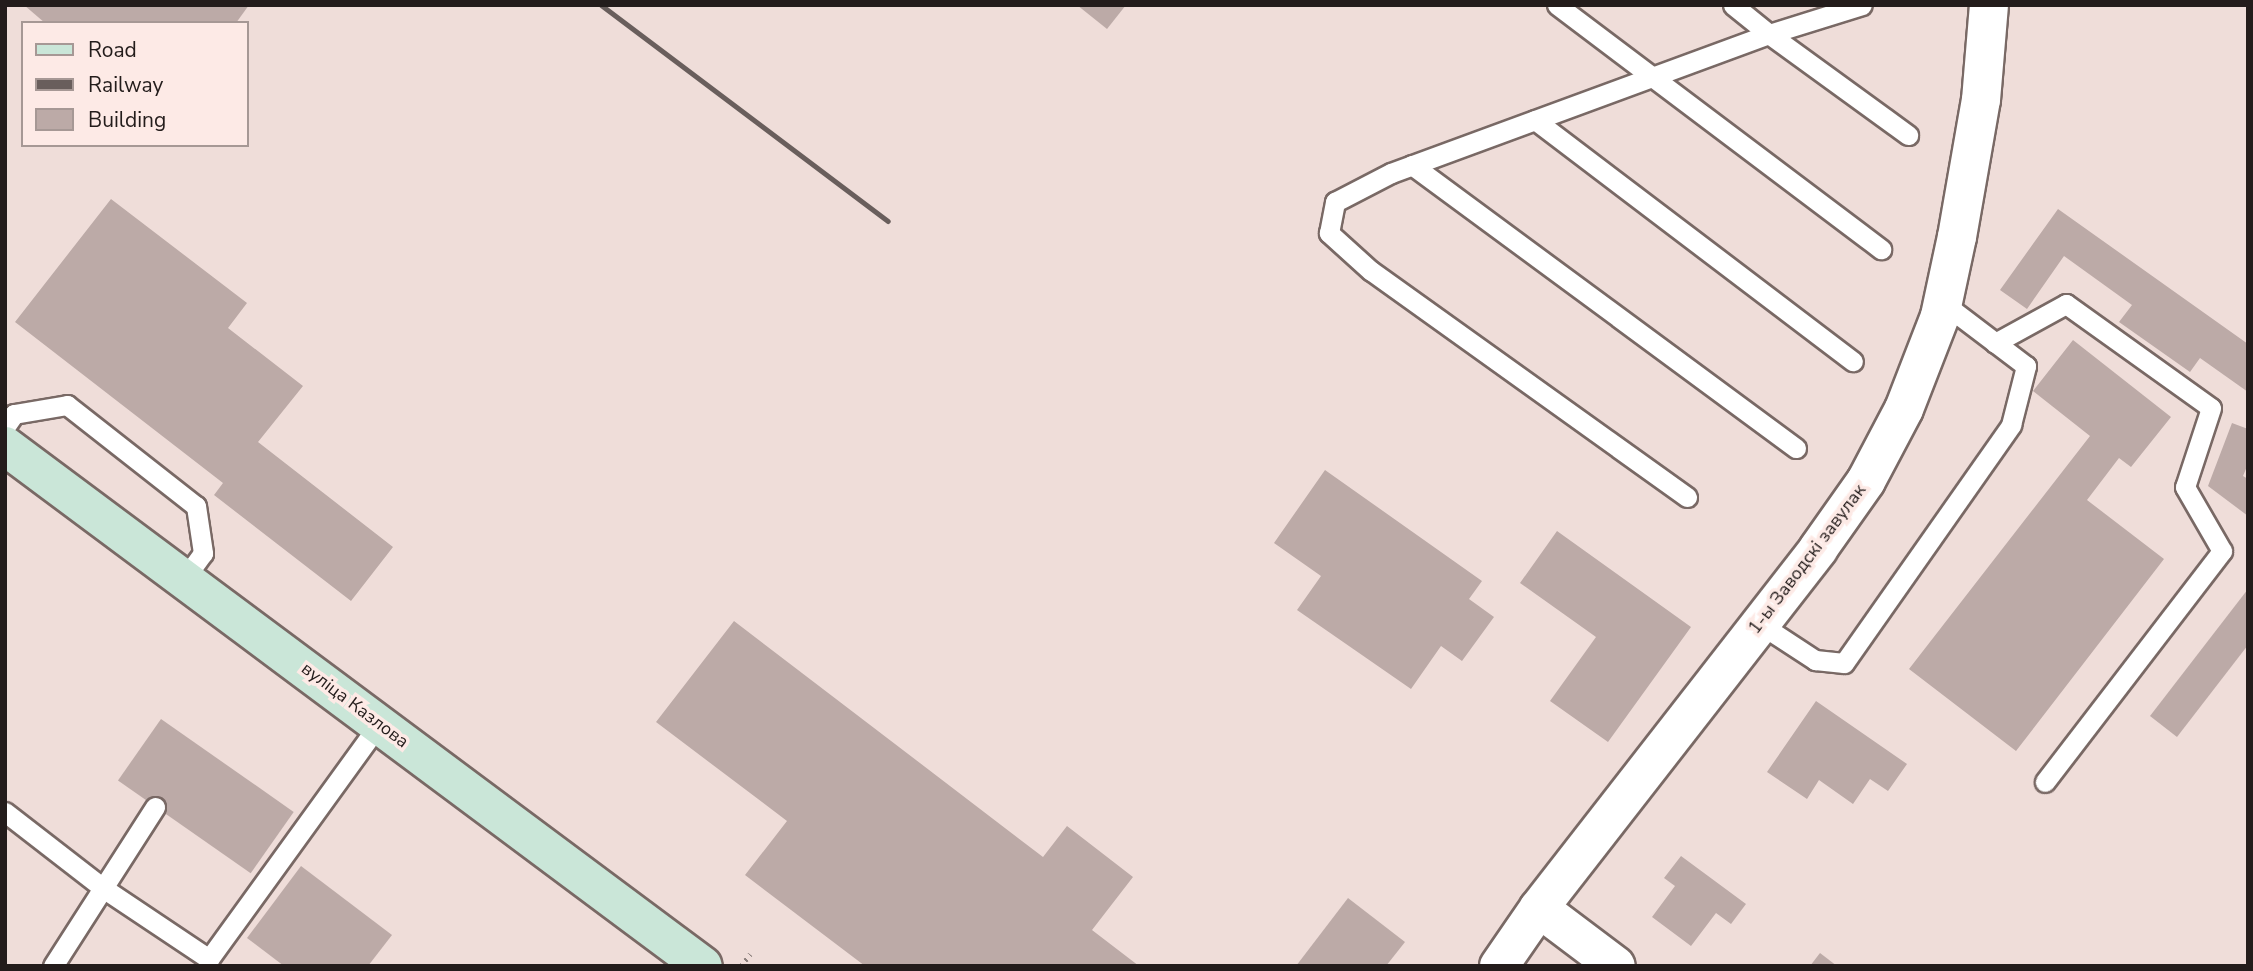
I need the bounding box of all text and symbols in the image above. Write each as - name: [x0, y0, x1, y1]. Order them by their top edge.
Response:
- legend: [21, 21, 248, 147]
- text: Road: [88, 36, 137, 64]
- text: Railway: [88, 71, 163, 99]
- text: Building: [88, 106, 166, 134]
- street label: 1-ы Заводскі завулак: [1744, 480, 1870, 638]
- street label: вуліца Казлова: [297, 658, 413, 752]

